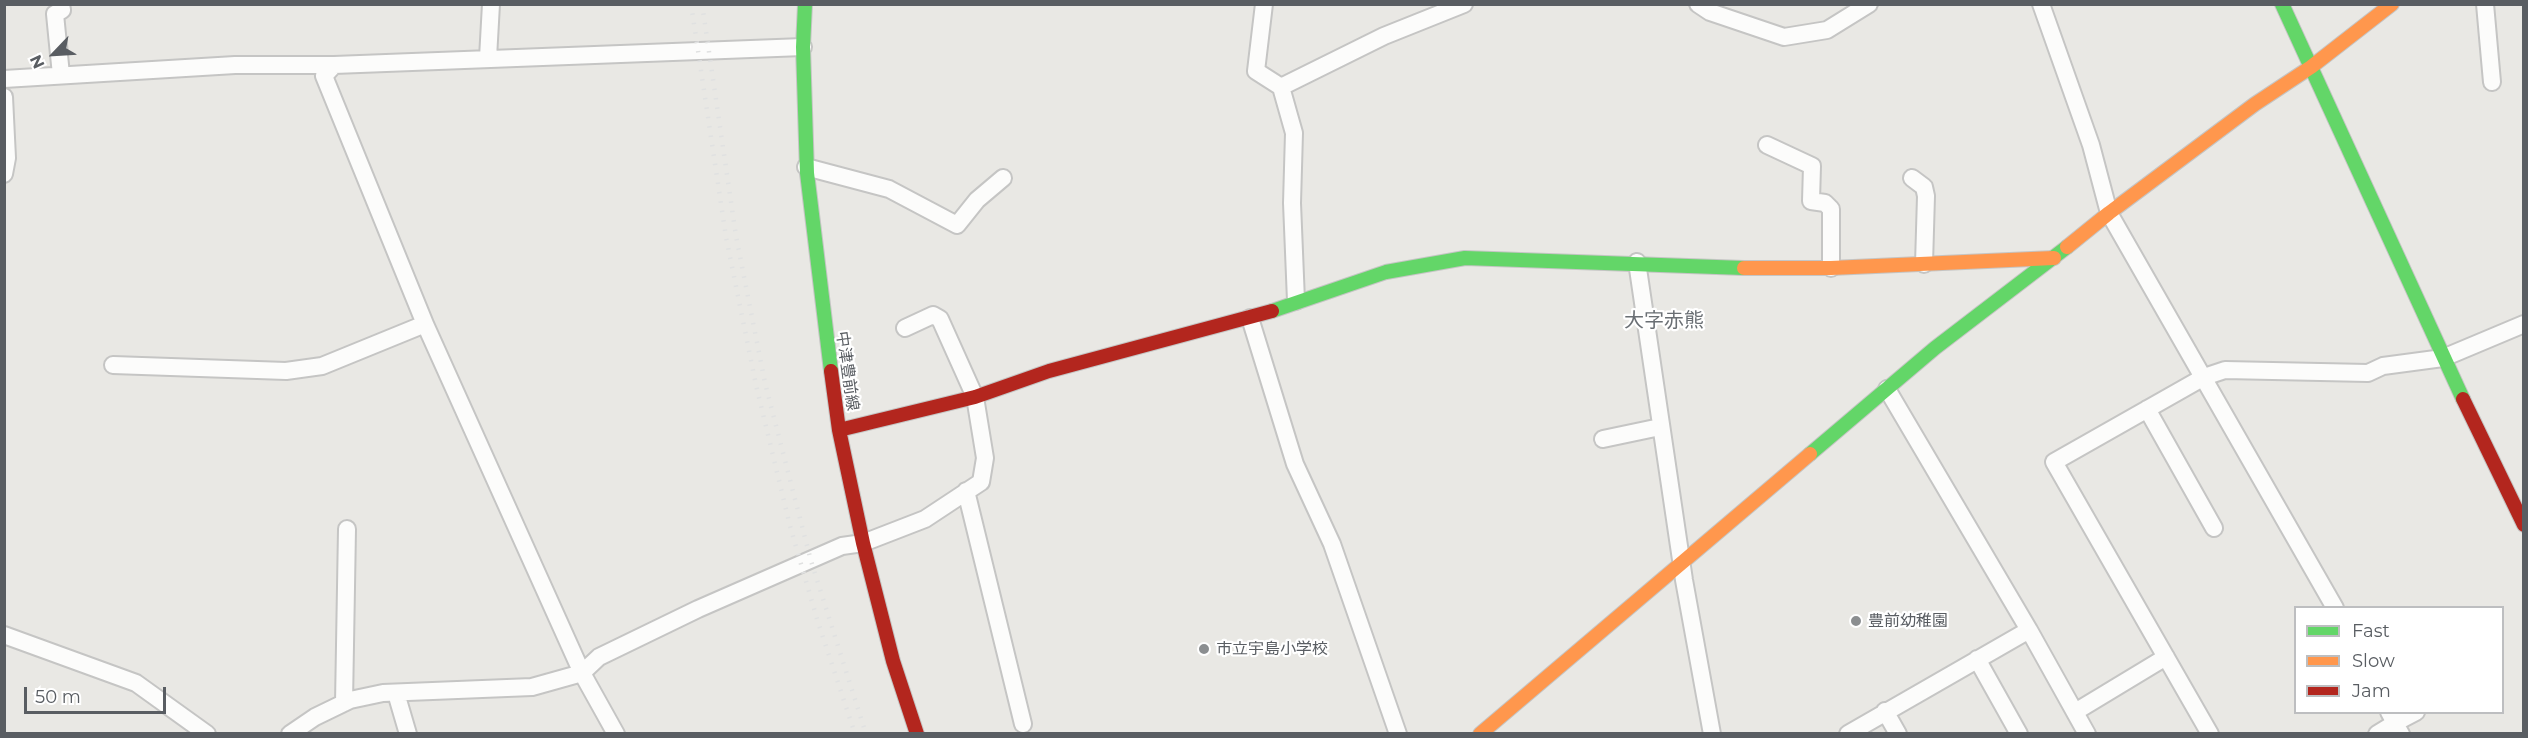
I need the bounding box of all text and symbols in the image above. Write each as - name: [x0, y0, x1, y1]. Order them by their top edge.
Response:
- north arrow: [24, 24, 84, 84]
- text: N: [26, 52, 49, 72]
- district label: 大字赤熊: [1624, 309, 1704, 333]
- street label: 中津豊前線: [832, 330, 862, 412]
- legend: [2294, 606, 2504, 714]
- place label: 豊前幼稚園: [1868, 611, 1948, 631]
- marker: 豊前幼稚園: [1849, 614, 1863, 628]
- text: Fast: [2352, 620, 2390, 642]
- place label: 市立宇島小学校: [1216, 639, 1328, 659]
- marker: 市立宇島小学校: [1197, 642, 1211, 656]
- text: Slow: [2352, 650, 2395, 672]
- scale bar: [27, 675, 170, 713]
- text: Jam: [2352, 680, 2391, 702]
- text: 50 m: [35, 686, 81, 708]

